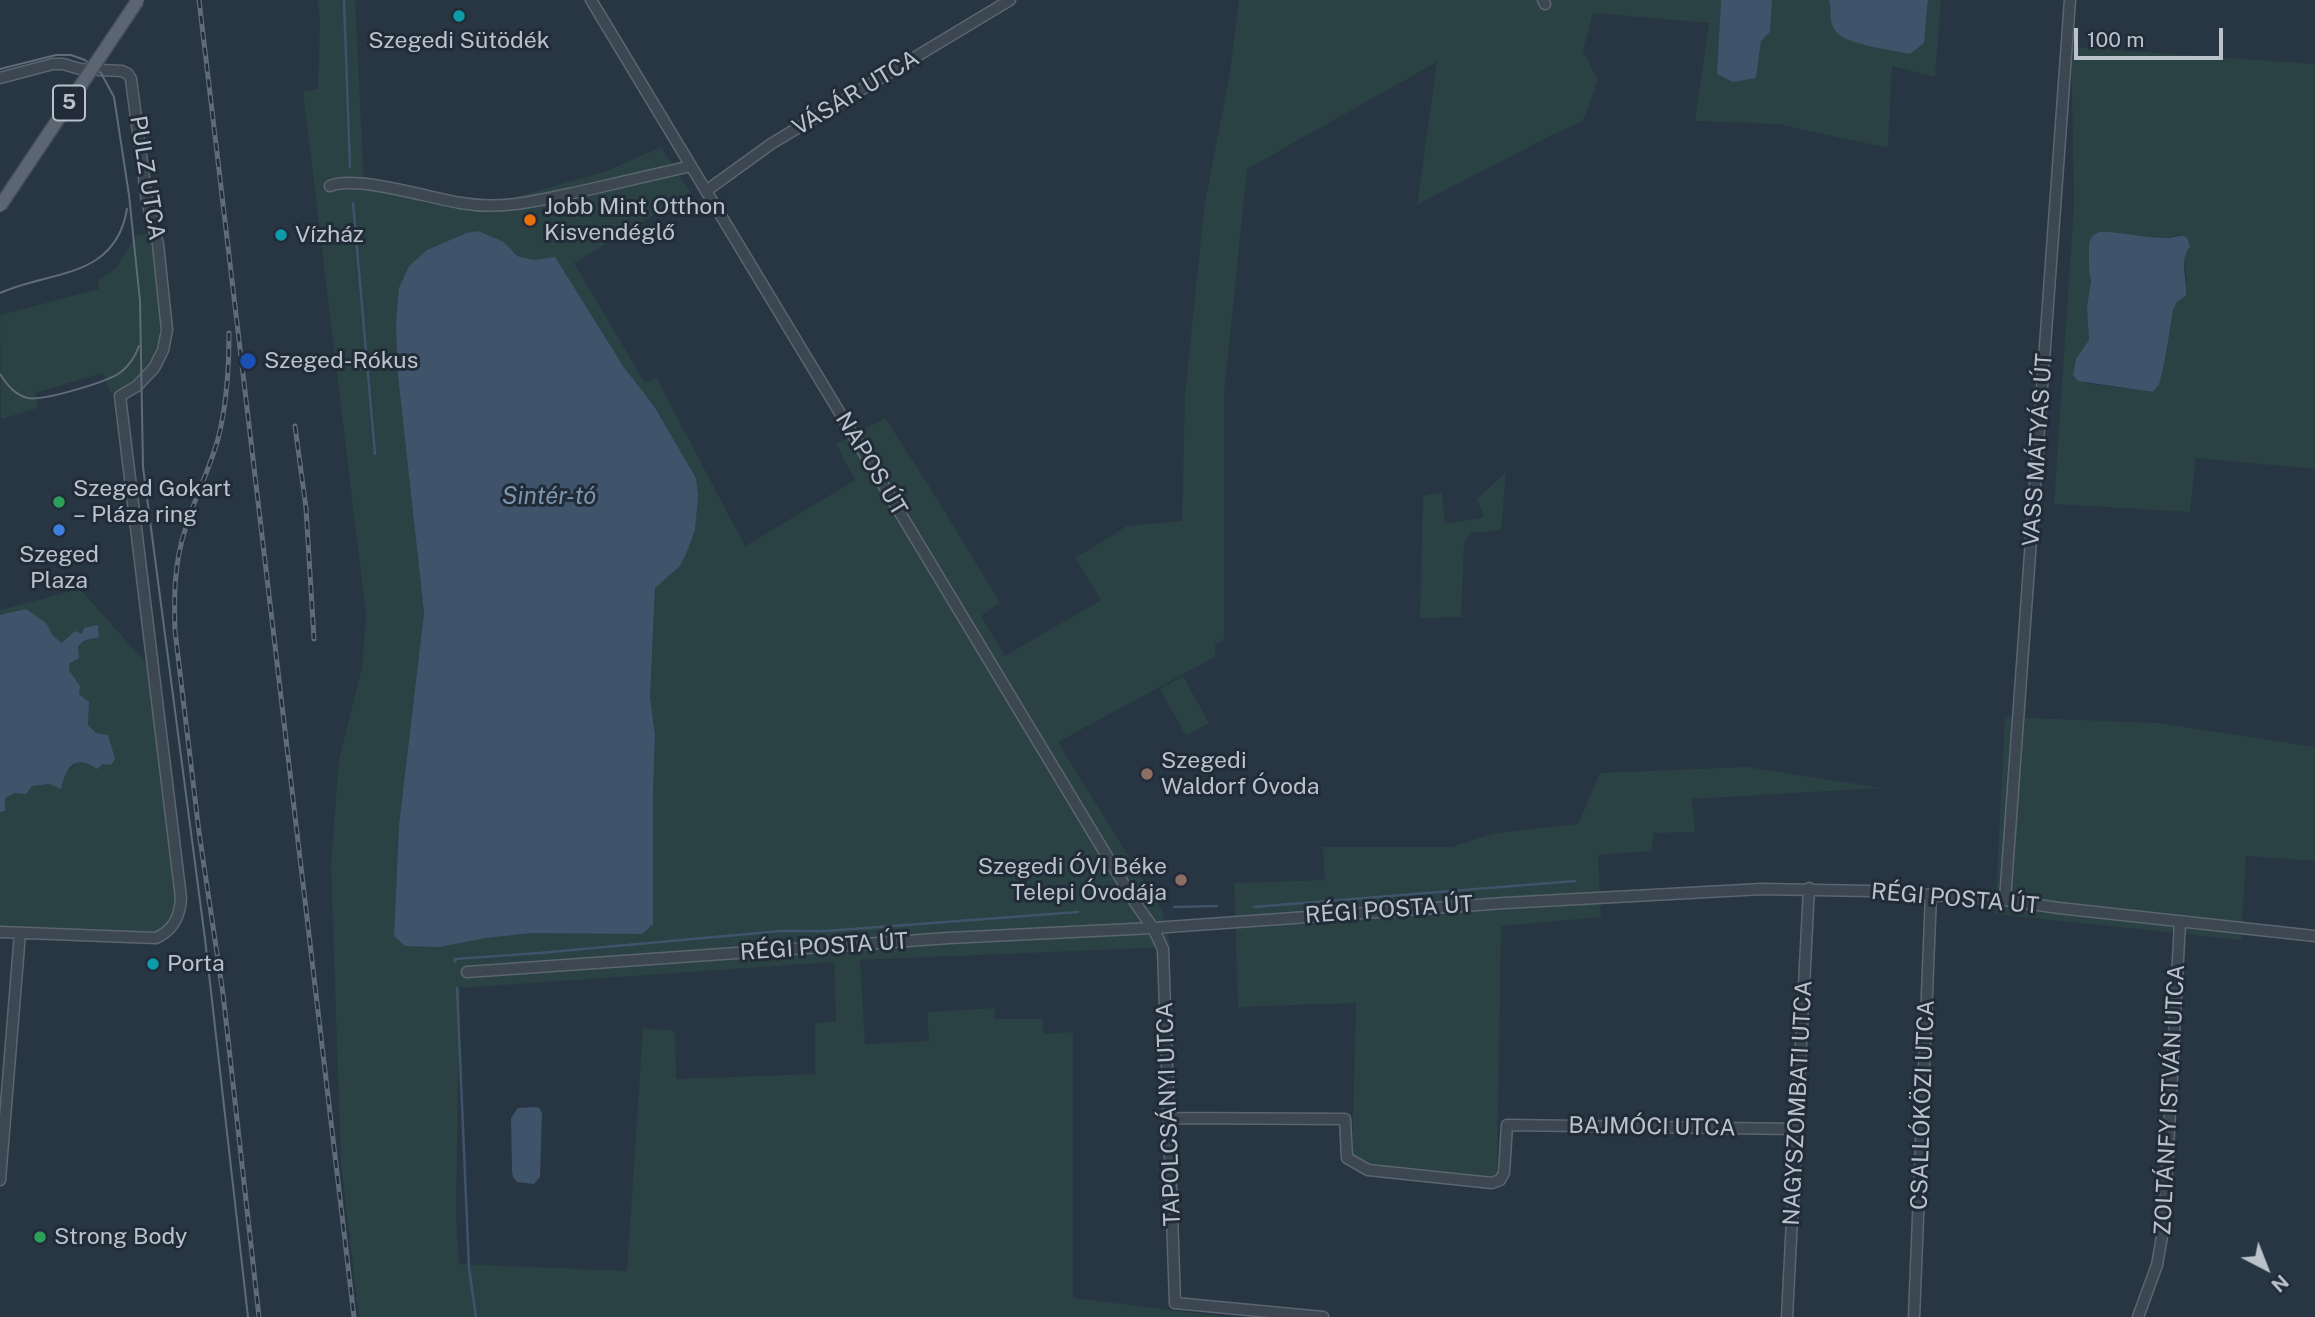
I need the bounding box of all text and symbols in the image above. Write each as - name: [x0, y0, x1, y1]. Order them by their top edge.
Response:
- marker: Szegedi Sütödék: [451, 8, 467, 24]
- scale bar: [2077, 14, 2226, 58]
- place label: Szegedi Sütödék: [368, 27, 550, 55]
- text: 100 m: [2087, 27, 2144, 52]
- street label: VÁSÁR UTCA: [788, 44, 924, 142]
- road number: 5: [53, 86, 85, 120]
- street label: PULZ UTCA: [124, 114, 170, 242]
- place label: Jobb Mint Otthon Kisvendéglő: [544, 193, 726, 247]
- marker: Jobb Mint Otthon Kisvendéglő: [522, 212, 538, 228]
- place label: Vízház: [295, 221, 364, 249]
- marker: Vízház: [273, 227, 289, 243]
- place label: Szeged-Rókus: [264, 347, 418, 375]
- marker: Szeged-Rókus: [238, 351, 258, 371]
- street label: VASS MÁTYÁS ÚT: [2017, 352, 2059, 548]
- street label: NAPOS ÚT: [829, 407, 913, 521]
- place label: Szeged Gokart – Pláza ring: [73, 475, 231, 529]
- water label: Sintér-tó: [502, 483, 596, 511]
- marker: Szeged Gokart – Pláza ring: [51, 494, 67, 510]
- marker: Szeged Plaza: [51, 522, 67, 538]
- place label: Szeged Plaza: [19, 541, 99, 595]
- place label: Szegedi Waldorf Óvoda: [1161, 747, 1319, 801]
- marker: Szegedi Waldorf Óvoda: [1139, 766, 1155, 782]
- place label: Szegedi ÓVI Béke Telepi Óvodája: [978, 853, 1167, 907]
- marker: Szegedi ÓVI Béke Telepi Óvodája: [1173, 872, 1189, 888]
- street label: RÉGI POSTA ÚT: [1870, 878, 2040, 920]
- street label: RÉGI POSTA ÚT: [1304, 890, 1474, 930]
- street label: RÉGI POSTA ÚT: [739, 927, 909, 967]
- place label: Porta: [167, 950, 225, 978]
- marker: Porta: [145, 956, 161, 972]
- street label: ZOLTÁNFY ISTVÁN UTCA: [2149, 964, 2191, 1236]
- street label: NAGYSZOMBATI UTCA: [1778, 980, 1818, 1226]
- street label: CSALLÓKÖZI UTCA: [1906, 999, 1940, 1211]
- street label: TAPOLCSÁNYI UTCA: [1151, 1001, 1187, 1227]
- street label: BAJMÓCI UTCA: [1568, 1112, 1736, 1142]
- place label: Strong Body: [54, 1223, 187, 1251]
- marker: Strong Body: [32, 1229, 48, 1245]
- north arrow: [2231, 1233, 2301, 1303]
- text: N: [2267, 1270, 2293, 1297]

